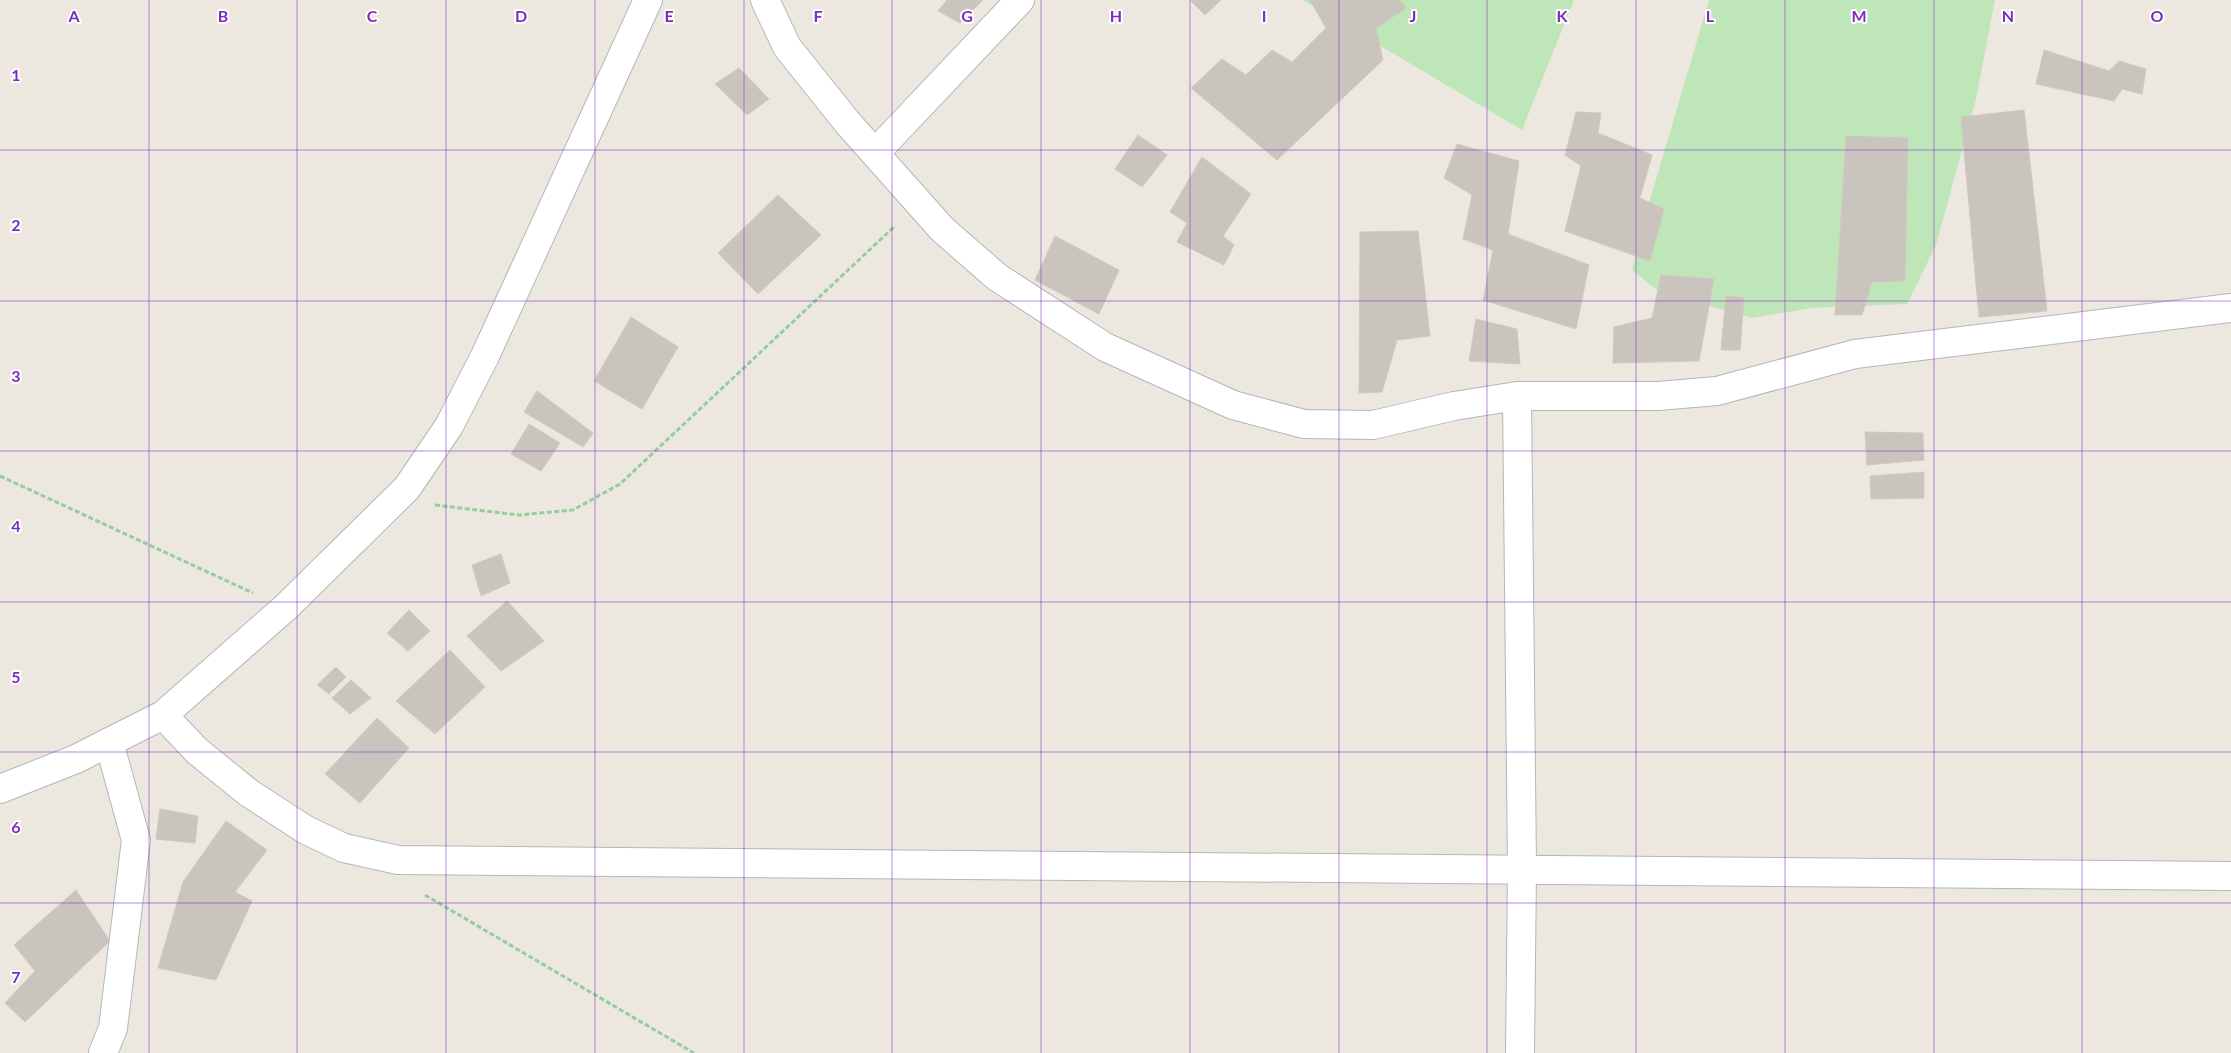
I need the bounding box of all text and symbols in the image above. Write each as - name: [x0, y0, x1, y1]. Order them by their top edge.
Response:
- text: A: [67, 6, 80, 25]
- text: B: [218, 6, 228, 25]
- text: C: [367, 6, 378, 25]
- text: D: [515, 6, 527, 25]
- text: E: [664, 6, 674, 25]
- text: F: [813, 6, 823, 25]
- text: G: [961, 6, 973, 25]
- text: H: [1110, 6, 1122, 25]
- text: I: [1262, 6, 1266, 25]
- text: J: [1410, 6, 1416, 25]
- text: K: [1557, 6, 1569, 25]
- text: L: [1706, 6, 1715, 25]
- text: M: [1851, 6, 1867, 25]
- text: N: [2002, 6, 2014, 25]
- text: O: [2151, 6, 2164, 25]
- text: 1: [11, 65, 21, 84]
- text: 2: [11, 215, 21, 234]
- text: 3: [11, 366, 21, 385]
- text: 4: [11, 516, 21, 535]
- text: 5: [11, 667, 21, 686]
- text: 6: [11, 817, 21, 836]
- text: 7: [11, 967, 21, 986]

